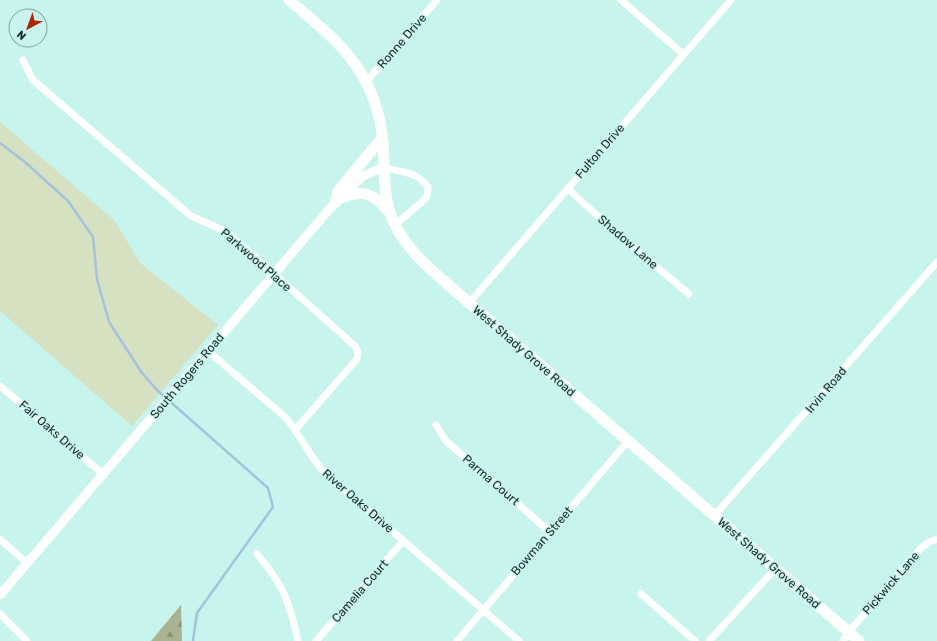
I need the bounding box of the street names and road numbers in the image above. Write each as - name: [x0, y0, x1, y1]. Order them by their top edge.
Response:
- street label: Ronne Drive: [374, 11, 430, 71]
- street label: Fulton Drive: [573, 121, 628, 181]
- street label: Shadow Lane: [595, 212, 661, 272]
- street label: Parkwood Place: [218, 226, 294, 295]
- street label: West Shady Grove Road: [470, 303, 578, 399]
- street label: South Rogers Road: [147, 330, 227, 422]
- street label: Irvin Road: [803, 364, 849, 416]
- street label: Fair Oaks Drive: [16, 398, 88, 462]
- street label: Parma Court: [460, 452, 522, 509]
- street label: River Oaks Drive: [319, 466, 397, 536]
- street label: Bowman Street: [508, 504, 576, 578]
- street label: West Shady Grove Road: [715, 515, 823, 611]
- street label: Pickwick Lane: [860, 548, 922, 617]
- street label: Camelia Court: [329, 556, 391, 625]

